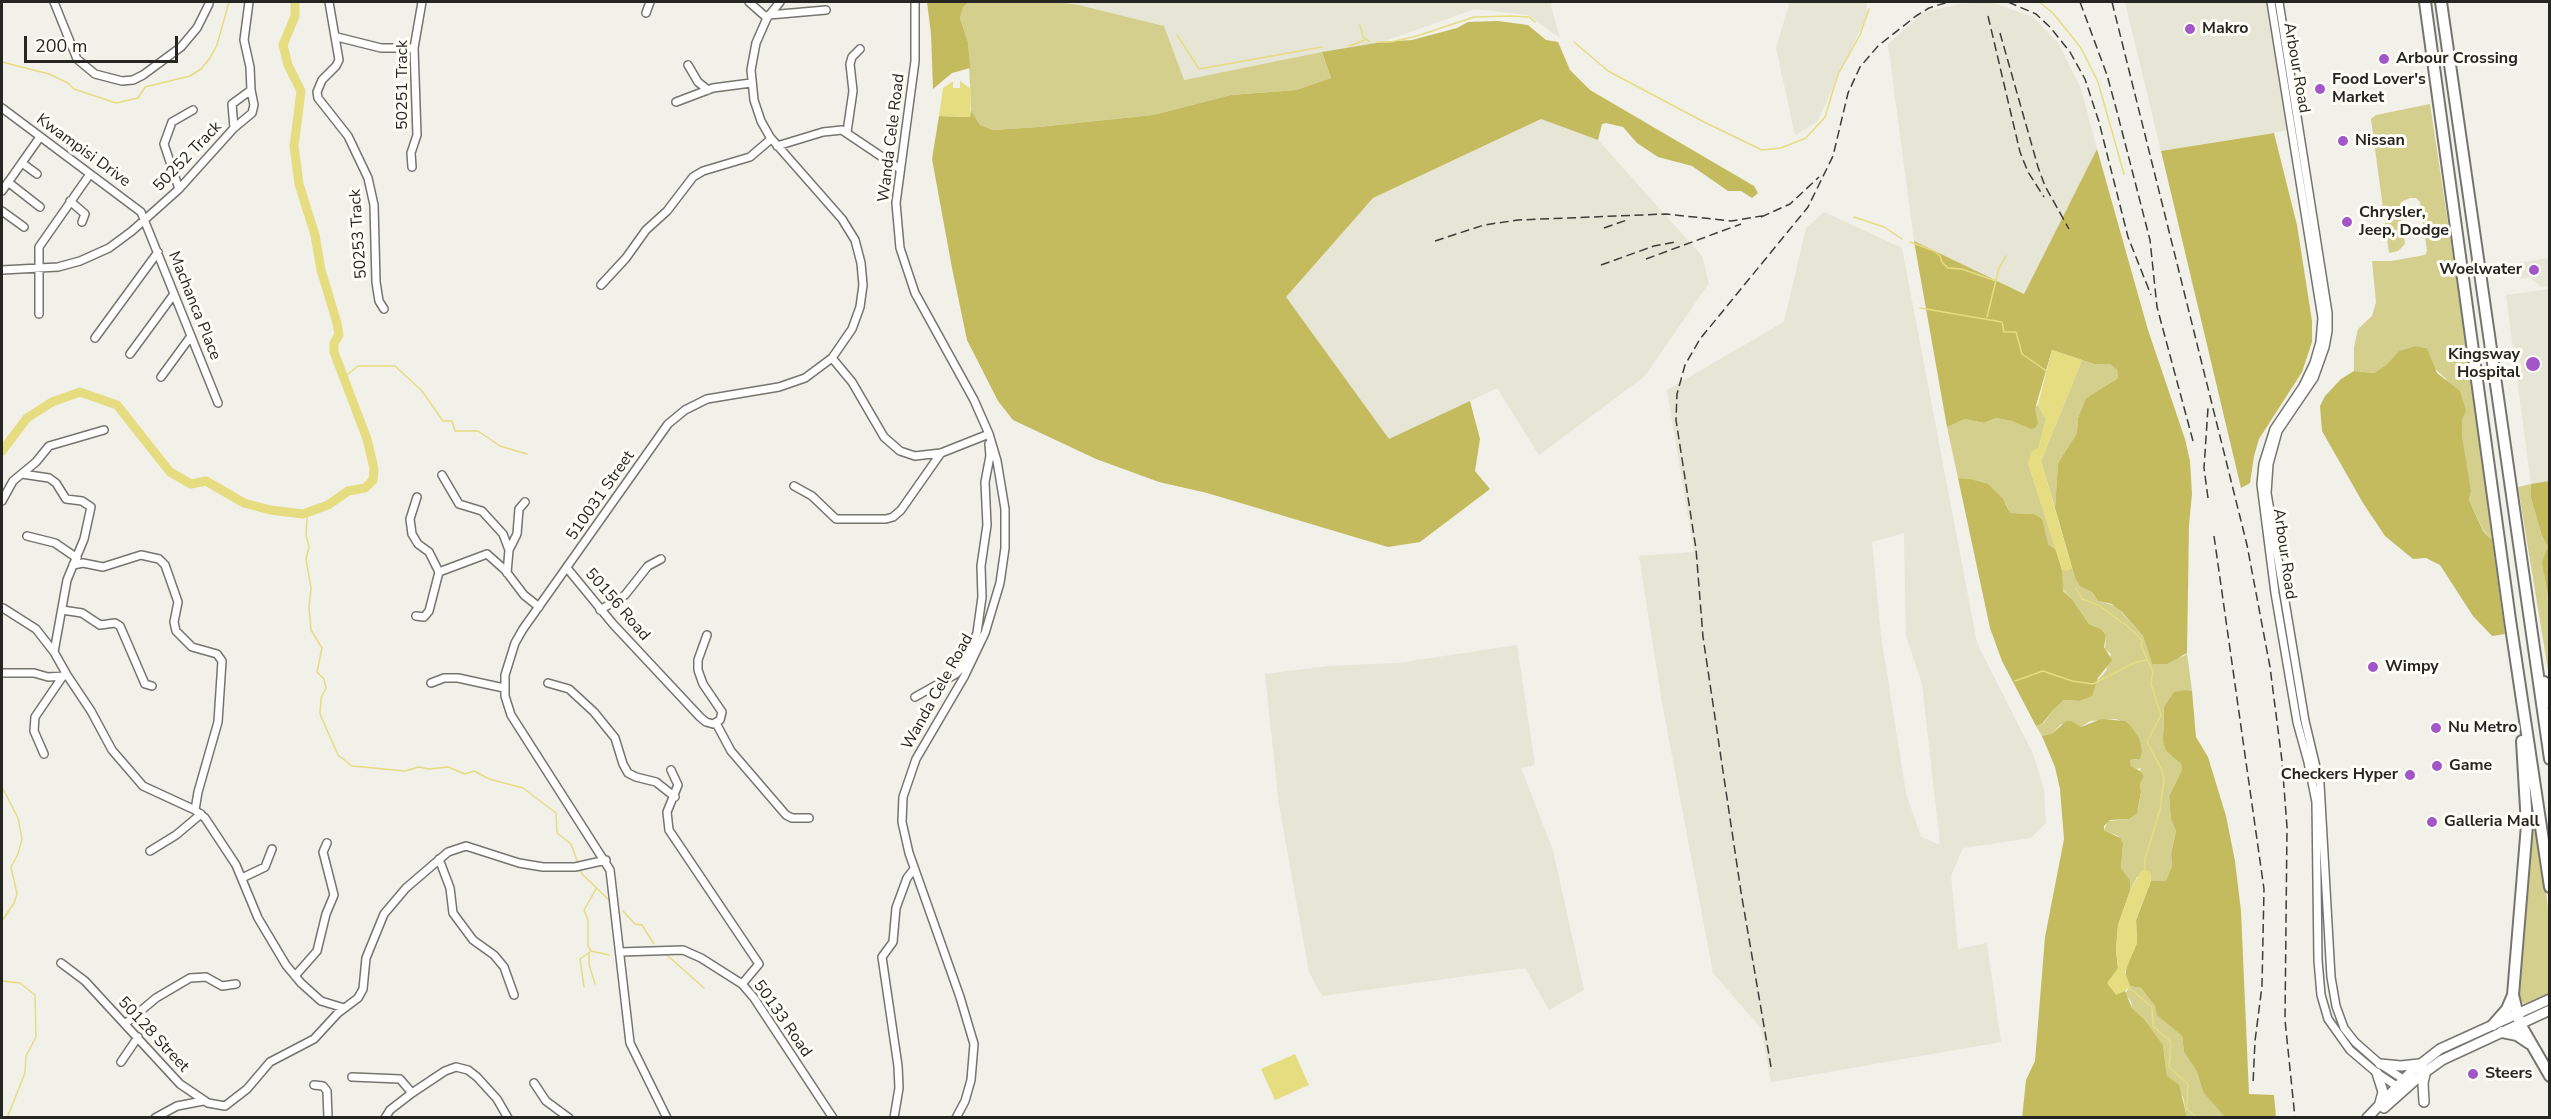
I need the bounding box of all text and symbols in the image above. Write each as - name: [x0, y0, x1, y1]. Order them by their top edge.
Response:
- place label: Makro: [2202, 19, 2249, 39]
- street label: Arbour Road: [2279, 21, 2313, 115]
- marker: Makro: [2183, 22, 2197, 36]
- scale bar: [27, 24, 182, 62]
- text: 200 m: [35, 34, 87, 58]
- street label: 50251 Track: [393, 40, 413, 130]
- place label: Arbour Crossing: [2396, 49, 2518, 69]
- marker: Arbour Crossing: [2377, 52, 2391, 66]
- place label: Food Lover's Market: [2332, 70, 2426, 108]
- street label: Wanda Cele Road: [875, 73, 909, 203]
- marker: Food Lover's Market: [2313, 82, 2327, 96]
- street label: Kwampisi Drive: [32, 110, 134, 192]
- street label: 50252 Track: [150, 118, 226, 196]
- place label: Nissan: [2355, 131, 2405, 151]
- marker: Nissan: [2336, 134, 2350, 148]
- street label: 50253 Track: [346, 188, 372, 280]
- place label: Chrysler, Jeep, Dodge: [2359, 203, 2449, 241]
- marker: Chrysler, Jeep, Dodge: [2340, 215, 2354, 229]
- street label: Machanca Place: [164, 249, 224, 363]
- place label: Woelwater: [2439, 260, 2522, 280]
- marker: Woelwater: [2527, 263, 2541, 277]
- place label: Kingsway Hospital: [2448, 345, 2520, 383]
- marker: Kingsway Hospital: [2524, 355, 2542, 373]
- street label: 510031 Street: [563, 447, 639, 545]
- street label: Arbour Road: [2268, 507, 2300, 601]
- street label: 50156 Road: [580, 565, 654, 645]
- street label: Wanda Cele Road: [898, 631, 978, 753]
- place label: Wimpy: [2385, 657, 2439, 677]
- marker: Wimpy: [2366, 660, 2380, 674]
- place label: Nu Metro: [2448, 718, 2518, 738]
- marker: Nu Metro: [2429, 721, 2443, 735]
- place label: Game: [2449, 756, 2492, 776]
- marker: Game: [2430, 759, 2444, 773]
- place label: Checkers Hyper: [2281, 765, 2398, 785]
- marker: Checkers Hyper: [2403, 768, 2417, 782]
- place label: Galleria Mall: [2444, 812, 2540, 832]
- marker: Galleria Mall: [2425, 815, 2439, 829]
- street label: 50133 Road: [749, 977, 815, 1061]
- street label: 50128 Street: [113, 993, 193, 1077]
- place label: Steers: [2485, 1064, 2532, 1084]
- marker: Steers: [2466, 1067, 2480, 1081]

